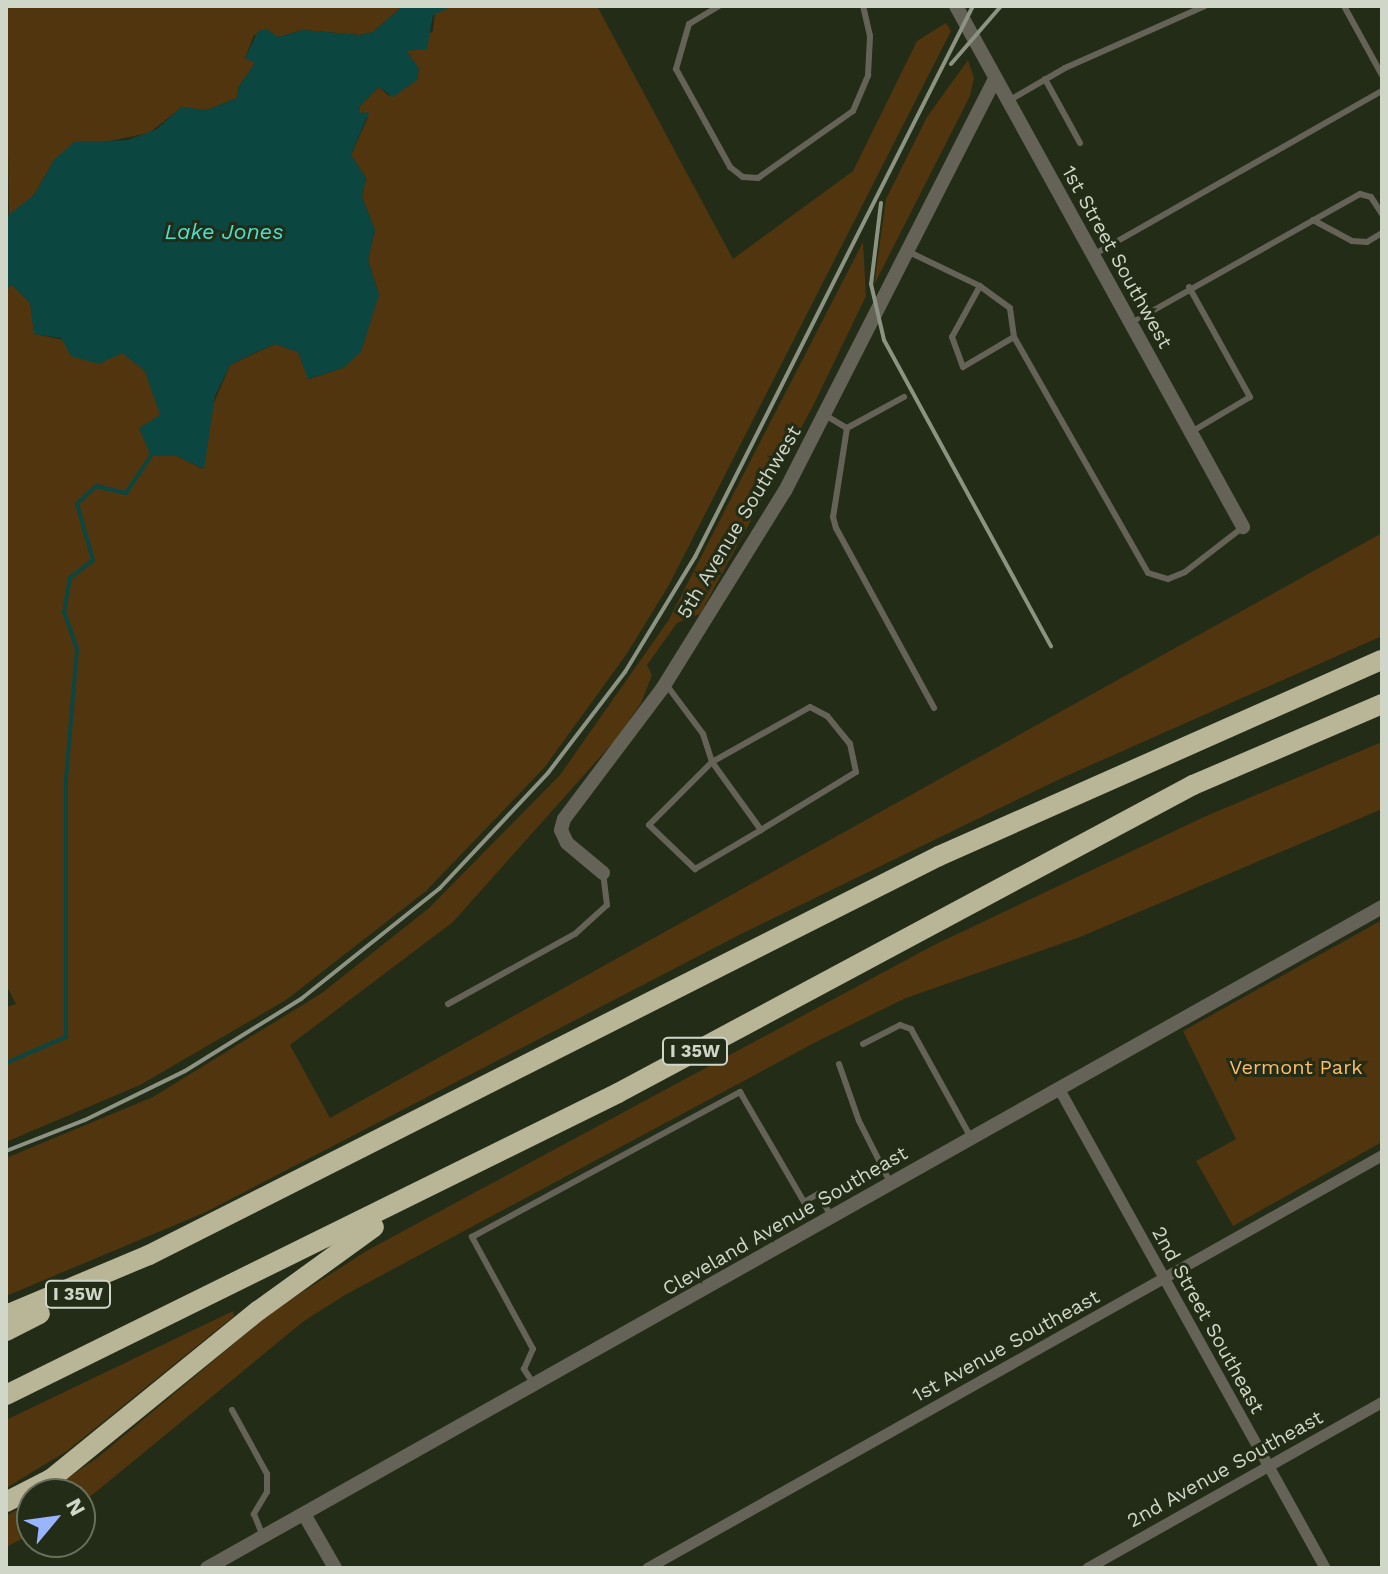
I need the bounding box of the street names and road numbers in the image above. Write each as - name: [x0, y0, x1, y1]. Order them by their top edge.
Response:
- street label: 1st Street Southwest: [1057, 161, 1177, 353]
- street label: 5th Avenue Southwest: [672, 421, 806, 623]
- road number: I 35W: [661, 1037, 729, 1065]
- street label: Cleveland Avenue Southeast: [658, 1141, 912, 1301]
- street label: 2nd Street Southeast: [1147, 1222, 1269, 1418]
- road number: I 35W: [44, 1280, 112, 1308]
- street label: 1st Avenue Southeast: [908, 1284, 1104, 1408]
- street label: 2nd Avenue Southeast: [1123, 1405, 1327, 1533]

